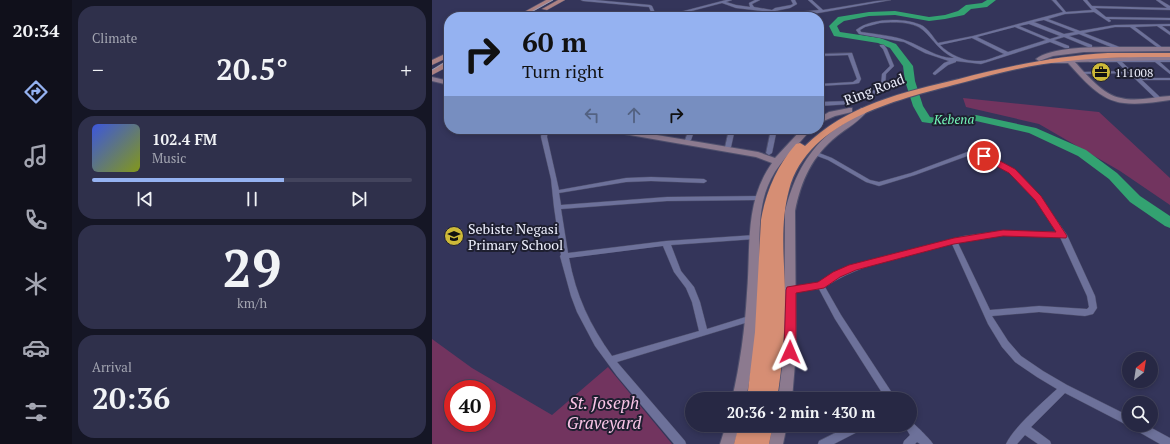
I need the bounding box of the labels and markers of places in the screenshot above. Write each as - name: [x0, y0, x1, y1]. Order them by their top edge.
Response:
- office icon: 111008: [1090, 61, 1112, 83]
- place label: 111008: [1115, 65, 1153, 80]
- pin: [967, 139, 1001, 173]
- place label: Sebiste Negasi Primary School: [468, 219, 563, 254]
- school or university icon: Sebiste Negasi Primary School: [443, 225, 465, 247]

